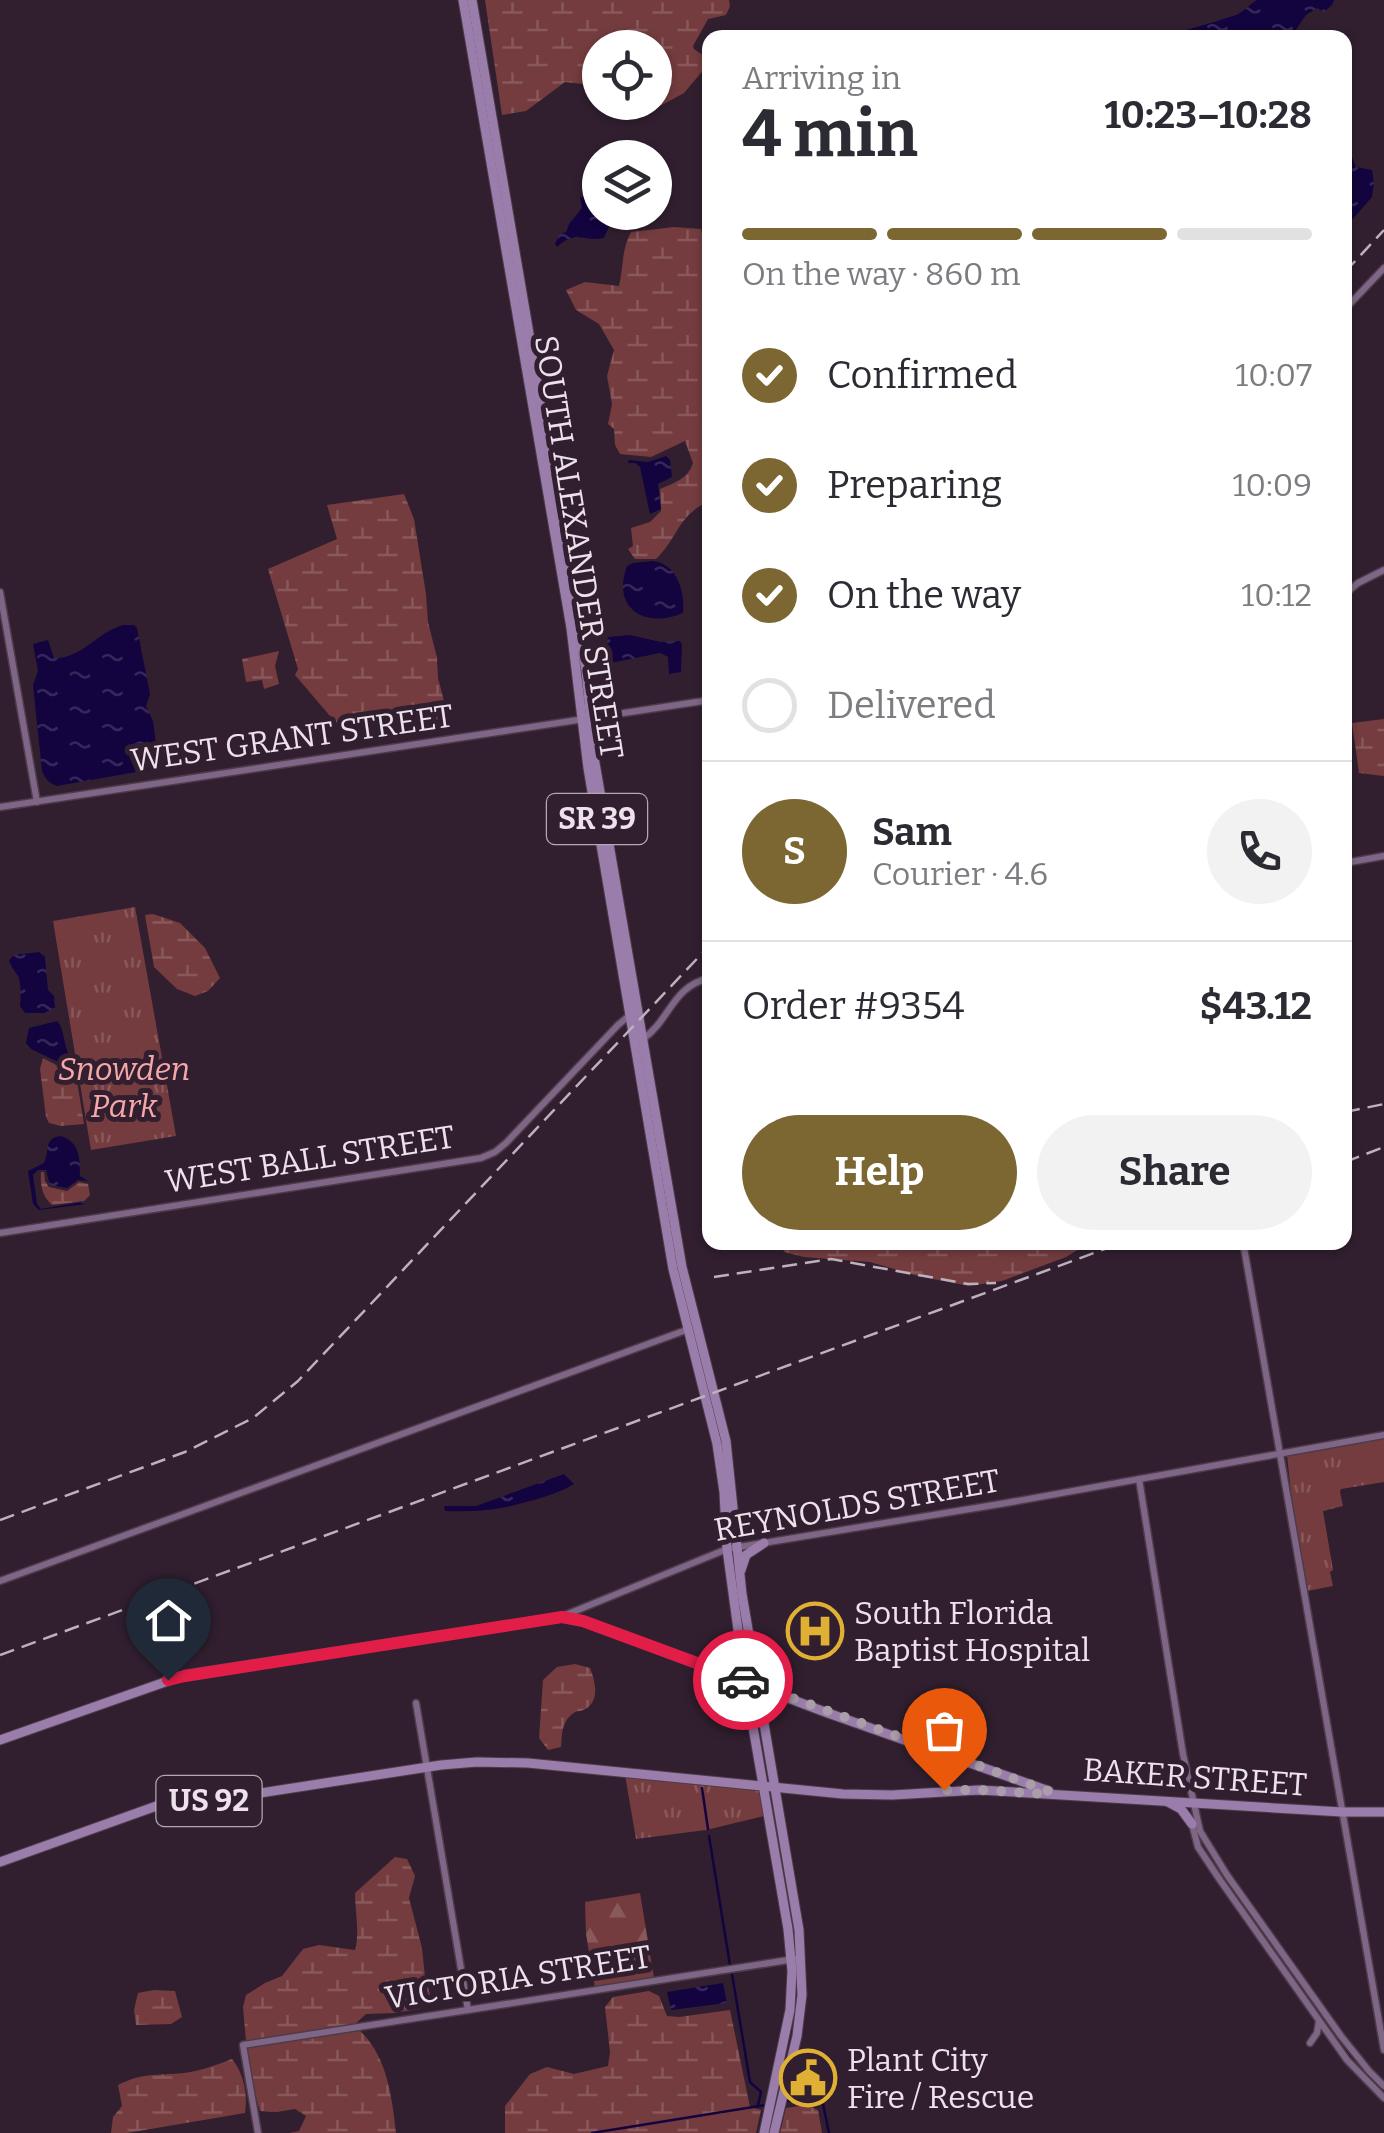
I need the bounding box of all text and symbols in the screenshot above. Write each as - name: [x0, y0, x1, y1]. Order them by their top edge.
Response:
- map controls: [582, 30, 672, 230]
- button: locate: [582, 30, 672, 120]
- text: Arriving in: [742, 59, 901, 97]
- text: 10:23–10:28: [1104, 92, 1312, 138]
- text: 4 min: [742, 95, 918, 173]
- button: layers: [582, 140, 672, 230]
- text: On the way · 860 m: [742, 255, 1020, 293]
- street label: SOUTH ALEXANDER STREET: [527, 333, 631, 761]
- icon: check: [742, 348, 797, 403]
- text: Confirmed: [827, 352, 1017, 398]
- text: 10:07: [1235, 356, 1312, 394]
- icon: check: [742, 458, 797, 513]
- text: Preparing: [827, 462, 1002, 508]
- text: 10:09: [1232, 466, 1312, 504]
- icon: check: [742, 568, 797, 623]
- text: On the way: [827, 572, 1021, 618]
- text: 10:12: [1241, 576, 1312, 614]
- text: Delivered: [827, 682, 996, 728]
- street label: WEST GRANT STREET: [128, 697, 456, 779]
- road number: SR 39: [547, 794, 647, 844]
- button: phone: [1207, 799, 1312, 904]
- text: Sam: [872, 809, 952, 855]
- text: S: [783, 828, 806, 874]
- text: Courier · 4.6: [872, 855, 1048, 893]
- text: Order #9354: [742, 983, 964, 1029]
- text: $43.12: [1199, 983, 1312, 1029]
- park label: Snowden Park: [58, 1050, 190, 1125]
- button: Help: [742, 1115, 1017, 1230]
- button: Share: [1037, 1115, 1312, 1230]
- street label: WEST BALL STREET: [163, 1117, 457, 1201]
- street label: REYNOLDS STREET: [711, 1461, 1003, 1549]
- pin: [126, 1578, 211, 1681]
- icon: home: [141, 1593, 196, 1648]
- place label: South Florida Baptist Hospital: [854, 1594, 1090, 1669]
- hospital icon: South Florida Baptist Hospital: [785, 1601, 845, 1661]
- courier: [693, 1630, 793, 1730]
- icon: car: [716, 1653, 771, 1708]
- pin: [902, 1688, 987, 1791]
- icon: bag: [917, 1703, 972, 1758]
- street label: BAKER STREET: [1082, 1750, 1308, 1804]
- road number: US 92: [156, 1776, 262, 1826]
- street label: VICTORIA STREET: [382, 1937, 654, 2017]
- place label: Plant City Fire / Rescue: [847, 2041, 1034, 2116]
- public building icon: Plant City Fire / Rescue: [778, 2048, 838, 2108]

